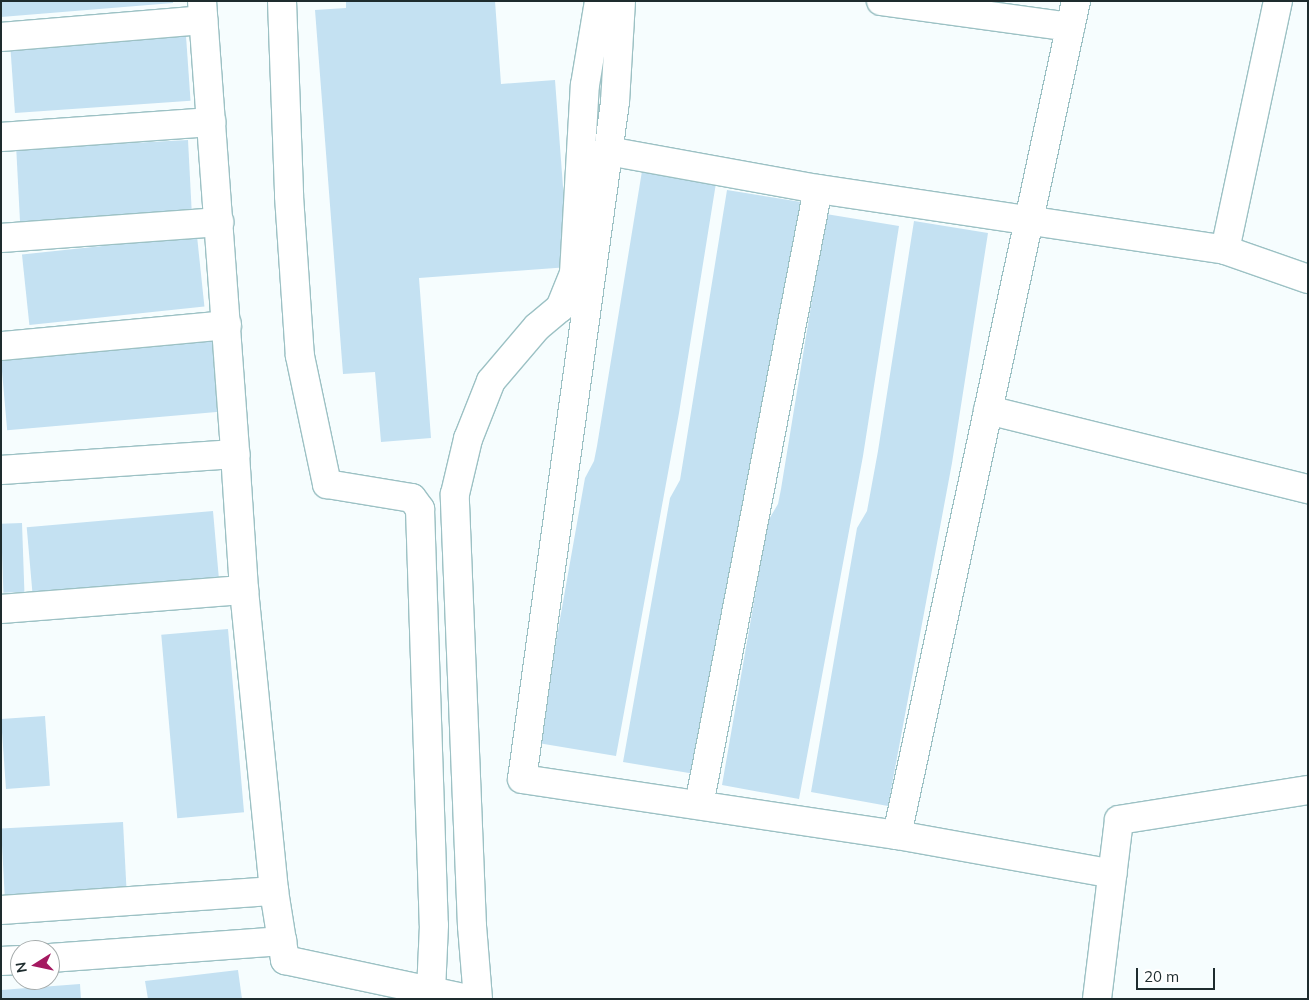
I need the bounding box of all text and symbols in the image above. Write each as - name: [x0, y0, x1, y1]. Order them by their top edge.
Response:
- north arrow: [10, 940, 60, 990]
- scale bar: [1139, 958, 1218, 990]
- text: N: [11, 961, 31, 974]
- text: 20 m: [1144, 967, 1179, 986]

